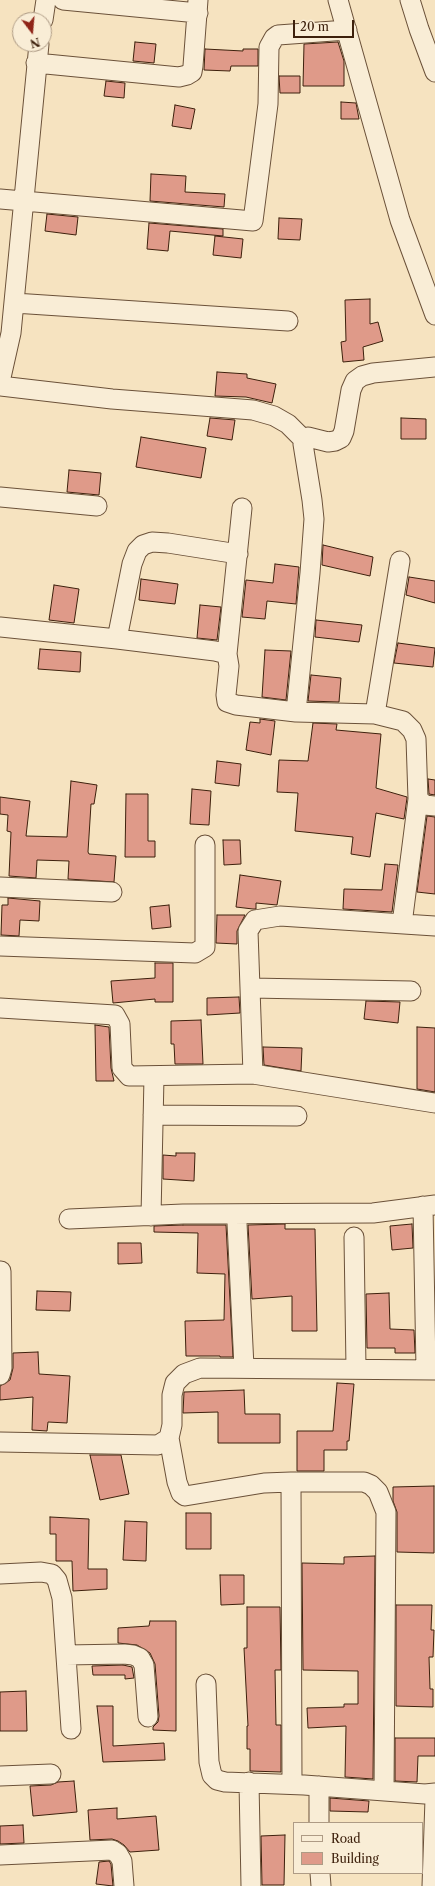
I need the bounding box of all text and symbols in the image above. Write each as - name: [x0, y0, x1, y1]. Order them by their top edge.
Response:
- north arrow: [12, 12, 52, 52]
- scale bar: [295, 12, 356, 38]
- text: 20 m: [300, 19, 329, 34]
- text: N: [29, 35, 42, 51]
- legend: [293, 1822, 423, 1874]
- text: Road: [331, 1831, 361, 1846]
- text: Building: [331, 1851, 379, 1866]

